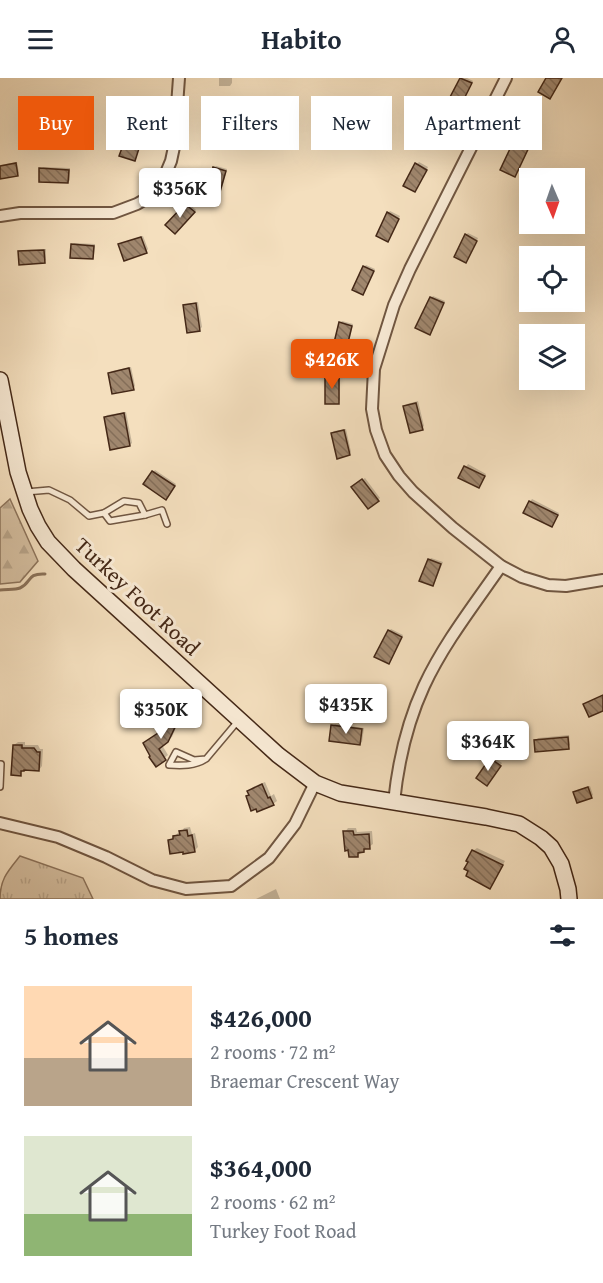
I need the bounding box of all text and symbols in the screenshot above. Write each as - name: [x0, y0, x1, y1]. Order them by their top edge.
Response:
- text: Habito: [261, 19, 342, 59]
- icon: menu: [24, 23, 57, 56]
- icon: person: [546, 23, 579, 56]
- chip: Buy: [18, 96, 94, 150]
- chip: Rent: [106, 96, 189, 150]
- chip: Filters: [201, 96, 299, 150]
- chip: New: [311, 96, 392, 150]
- chip: Apartment: [404, 96, 542, 150]
- pin: $356K: [138, 168, 222, 219]
- north arrow: [519, 168, 585, 234]
- map controls: [519, 168, 585, 390]
- text: $356K: [153, 173, 207, 202]
- button: locate: [519, 246, 585, 312]
- button: layers: [519, 324, 585, 390]
- pin: $426K: [290, 339, 374, 390]
- text: $426K: [305, 344, 359, 373]
- street label: Turkey Foot Road: [68, 529, 208, 663]
- pin: $435K: [304, 684, 388, 735]
- pin: $350K: [119, 689, 203, 740]
- text: $435K: [319, 689, 373, 718]
- text: $350K: [134, 694, 188, 723]
- pin: $364K: [446, 721, 530, 772]
- text: $364K: [461, 726, 515, 755]
- text: 5 homes: [24, 916, 119, 955]
- icon: filters: [546, 919, 579, 952]
- text: $426,000: [210, 998, 312, 1037]
- icon: home: [72, 1010, 144, 1082]
- text: 2 rooms · 72 m²: [210, 1037, 336, 1066]
- text: Braemar Crescent Way: [210, 1066, 399, 1095]
- text: $364,000: [210, 1148, 312, 1187]
- icon: home: [72, 1160, 144, 1232]
- text: 2 rooms · 62 m²: [210, 1187, 336, 1216]
- text: Turkey Foot Road: [210, 1216, 356, 1245]

